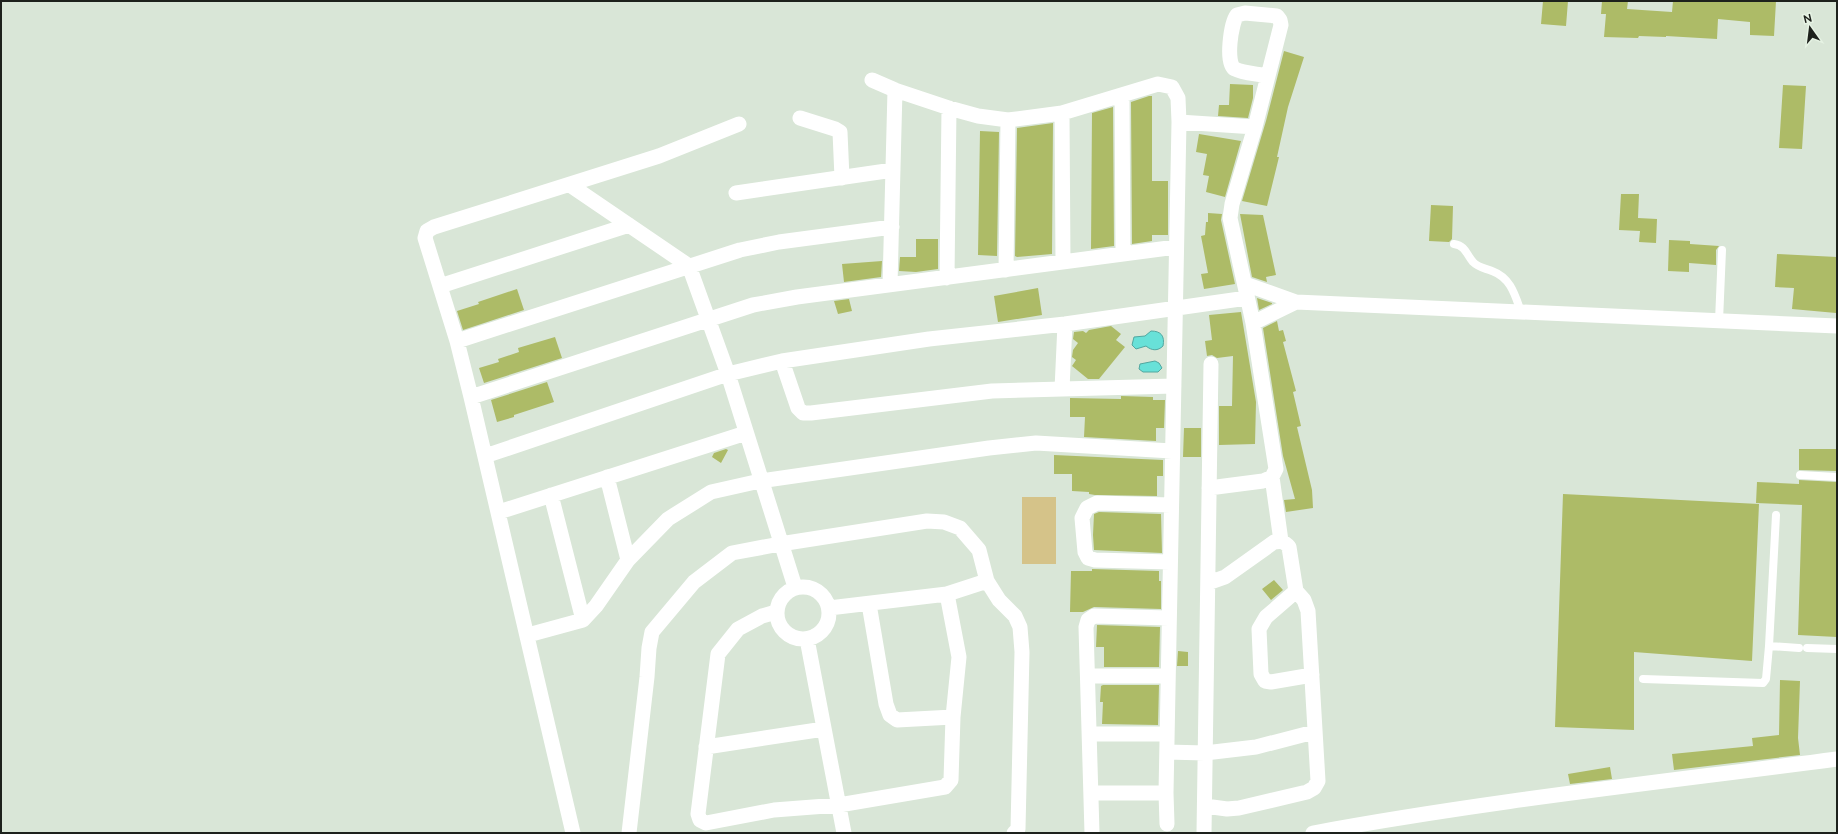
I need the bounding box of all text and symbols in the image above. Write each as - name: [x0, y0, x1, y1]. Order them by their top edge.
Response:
- north arrow: [1790, 8, 1830, 48]
- text: N: [1802, 11, 1813, 26]

